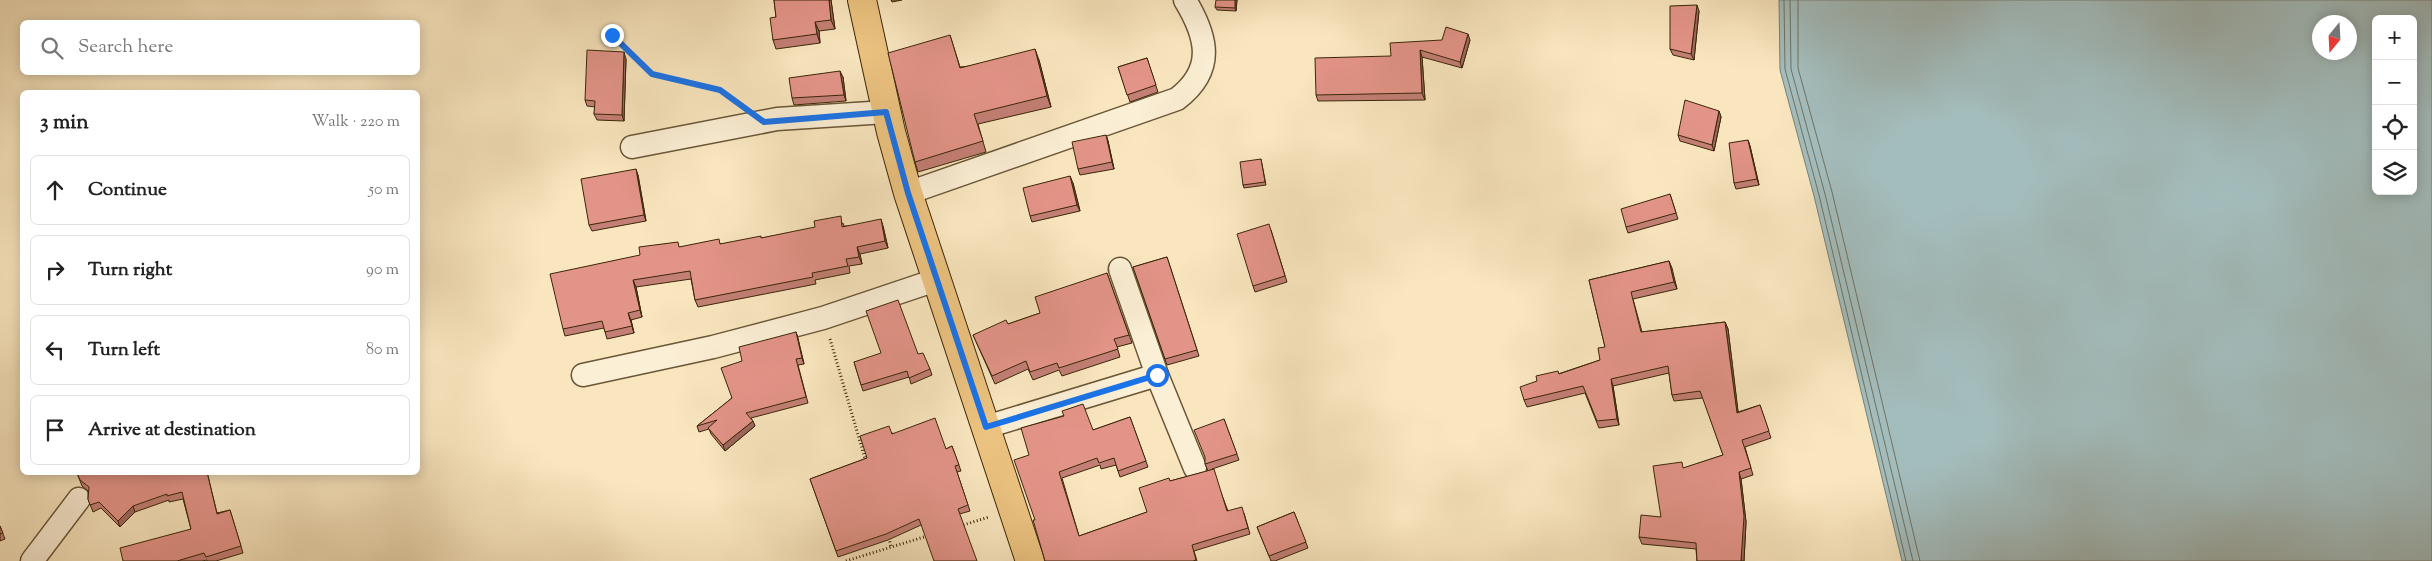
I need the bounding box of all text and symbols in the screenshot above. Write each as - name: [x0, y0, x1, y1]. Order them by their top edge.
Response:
- north arrow: [2312, 15, 2357, 60]
- map controls: [2372, 15, 2417, 195]
- button: +: [2372, 15, 2417, 60]
- search box: [20, 20, 420, 75]
- route end: [601, 24, 624, 47]
- icon: search: [38, 34, 66, 62]
- text: Search here: [78, 34, 173, 61]
- button: −: [2372, 60, 2417, 105]
- button: locate: [2372, 105, 2417, 150]
- text: 3 min: [40, 108, 89, 138]
- text: Walk · 220 m: [312, 111, 400, 134]
- button: layers: [2372, 150, 2417, 195]
- icon: ahead: [41, 176, 69, 204]
- text: Continue: [88, 177, 167, 204]
- text: 50 m: [368, 179, 399, 202]
- icon: right: [41, 256, 69, 284]
- text: Turn right: [88, 257, 172, 284]
- text: 90 m: [366, 259, 399, 282]
- icon: left: [41, 336, 69, 364]
- text: Turn left: [88, 337, 160, 364]
- text: 80 m: [366, 339, 399, 362]
- route start: [1146, 364, 1169, 387]
- icon: arrive: [41, 416, 69, 444]
- text: Arrive at destination: [88, 417, 256, 444]

